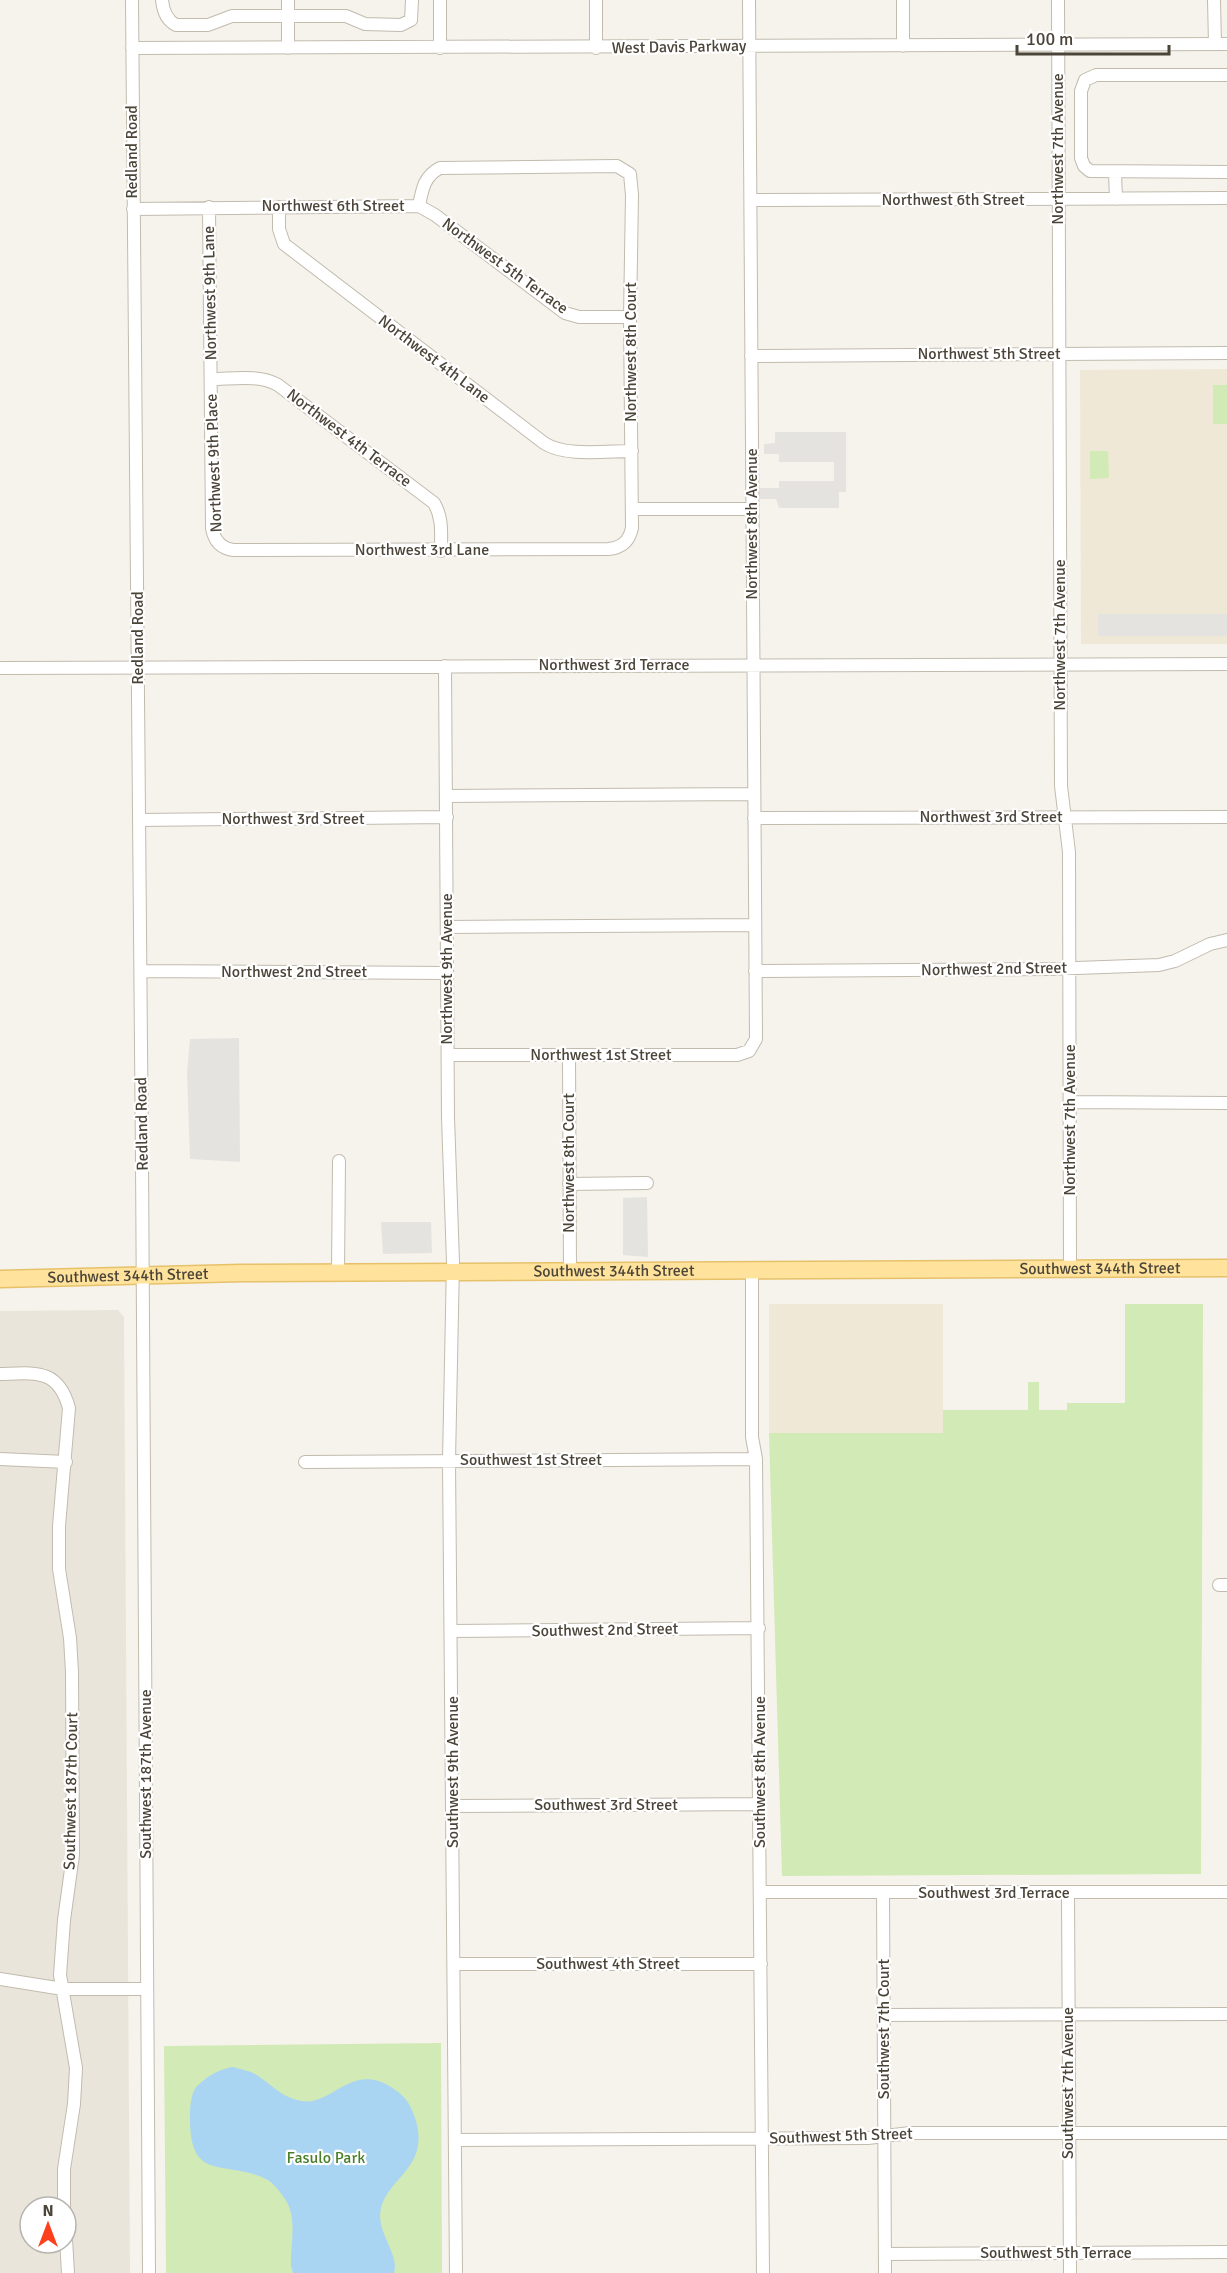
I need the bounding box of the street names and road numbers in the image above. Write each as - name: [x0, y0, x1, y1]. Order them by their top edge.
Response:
- street label: West Davis Parkway: [612, 36, 747, 58]
- street label: Northwest 7th Avenue: [1048, 73, 1068, 225]
- street label: Redland Road: [122, 105, 142, 199]
- street label: Northwest 6th Street: [881, 190, 1025, 210]
- street label: Northwest 6th Street: [261, 196, 405, 216]
- street label: Northwest 5th Terrace: [438, 213, 572, 319]
- street label: Northwest 9th Lane: [199, 226, 221, 360]
- street label: Northwest 8th Court: [621, 282, 641, 422]
- street label: Northwest 4th Lane: [374, 311, 494, 407]
- street label: Northwest 5th Street: [917, 344, 1061, 364]
- street label: Northwest 4th Terrace: [283, 385, 415, 491]
- street label: Northwest 9th Place: [202, 393, 226, 533]
- street label: Northwest 8th Avenue: [742, 448, 762, 600]
- street label: Northwest 3rd Lane: [355, 540, 489, 560]
- street label: Northwest 7th Avenue: [1050, 559, 1070, 711]
- street label: Redland Road: [128, 591, 148, 685]
- street label: Northwest 3rd Terrace: [538, 655, 690, 675]
- street label: Northwest 3rd Street: [919, 807, 1063, 827]
- street label: Northwest 3rd Street: [221, 809, 365, 829]
- street label: Northwest 9th Avenue: [437, 893, 457, 1045]
- street label: Northwest 2nd Street: [921, 958, 1068, 980]
- street label: Northwest 2nd Street: [221, 962, 367, 982]
- street label: Northwest 7th Avenue: [1060, 1044, 1080, 1196]
- street label: Northwest 1st Street: [530, 1045, 672, 1065]
- street label: Redland Road: [131, 1077, 153, 1171]
- street label: Northwest 8th Court: [559, 1093, 579, 1233]
- street label: Southwest 344th Street: [1019, 1258, 1181, 1279]
- street label: Southwest 344th Street: [533, 1261, 695, 1282]
- street label: Southwest 344th Street: [47, 1264, 209, 1288]
- street label: Southwest 1st Street: [460, 1450, 602, 1470]
- street label: Southwest 2nd Street: [532, 1619, 679, 1641]
- street label: Southwest 187th Avenue: [136, 1689, 156, 1859]
- street label: Southwest 9th Avenue: [443, 1696, 463, 1848]
- street label: Southwest 8th Avenue: [750, 1696, 770, 1848]
- street label: Southwest 187th Court: [60, 1712, 82, 1870]
- street label: Southwest 3rd Street: [534, 1795, 678, 1815]
- street label: Southwest 3rd Terrace: [918, 1883, 1070, 1903]
- street label: Southwest 4th Street: [536, 1954, 680, 1974]
- street label: Southwest 7th Court: [874, 1958, 894, 2099]
- street label: Southwest 7th Avenue: [1058, 2007, 1078, 2159]
- street label: Southwest 5th Street: [769, 2123, 914, 2149]
- street label: Southwest 5th Terrace: [980, 2243, 1132, 2263]

